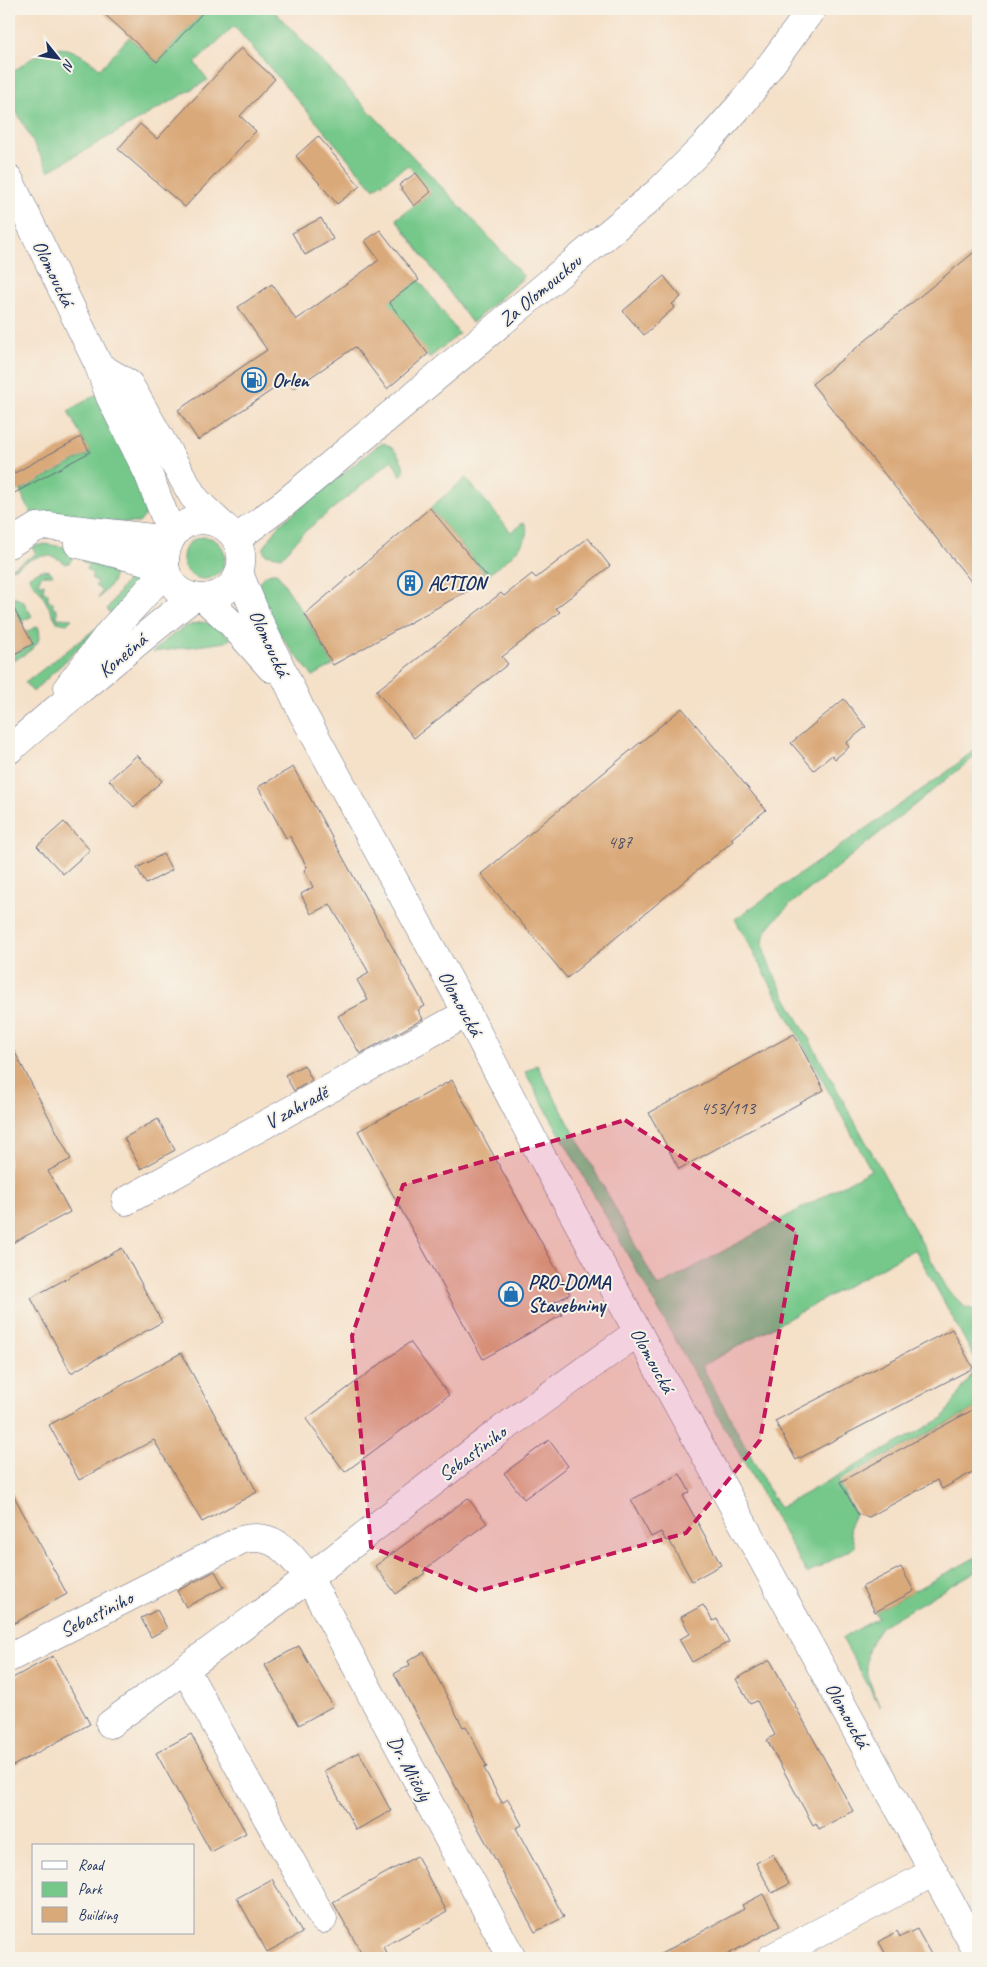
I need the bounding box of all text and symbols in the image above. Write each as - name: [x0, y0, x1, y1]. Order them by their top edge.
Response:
- north arrow: [32, 32, 82, 82]
- text: N: [58, 56, 78, 74]
- street label: Olomoucká: [27, 236, 81, 313]
- street label: Za Olomouckou: [494, 248, 588, 332]
- fuel station icon: Orlen: [241, 367, 267, 393]
- place label: Orlen: [272, 368, 311, 393]
- building icon: ACTION: [397, 570, 423, 596]
- place label: ACTION: [428, 571, 490, 596]
- street label: Olomoucká: [243, 606, 297, 683]
- street label: Konečná: [93, 626, 154, 683]
- house number: 487: [608, 831, 633, 853]
- street label: Olomoucká: [432, 966, 490, 1042]
- street label: V zahradě: [260, 1078, 335, 1135]
- house number: 453/113: [701, 1097, 757, 1119]
- place label: PRO-DOMA Stavebniny: [528, 1270, 611, 1318]
- shop icon: PRO-DOMA Stavebniny: [498, 1281, 524, 1307]
- street label: Olomoucká: [624, 1323, 682, 1399]
- street label: Sebastiniho: [433, 1419, 513, 1487]
- street label: Sebastiniho: [56, 1585, 139, 1643]
- street label: Olomoucká: [819, 1678, 877, 1754]
- street label: Dr. Mičoly: [382, 1731, 438, 1806]
- legend: [32, 1844, 195, 1934]
- text: Road: [78, 1856, 105, 1875]
- text: Park: [78, 1880, 103, 1899]
- text: Building: [78, 1906, 118, 1925]

